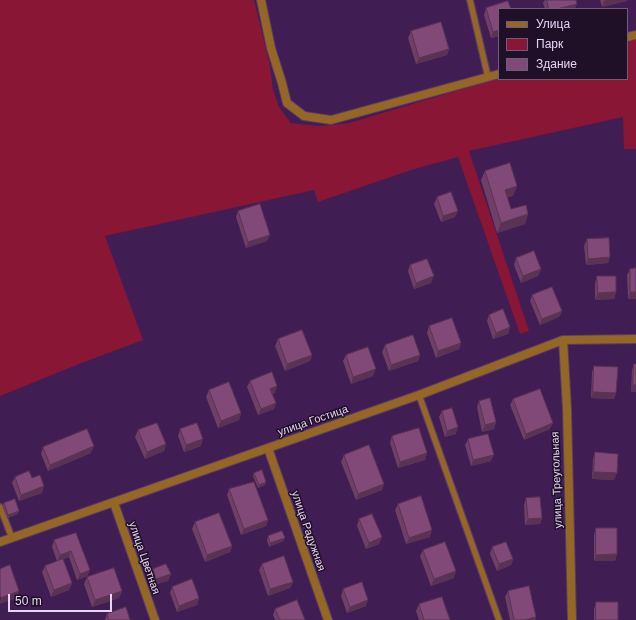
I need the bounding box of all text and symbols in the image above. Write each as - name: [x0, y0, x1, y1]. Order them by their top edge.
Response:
- legend: [498, 8, 628, 80]
- text: Улица: [536, 17, 570, 31]
- text: Парк: [536, 37, 563, 51]
- text: Здание: [536, 57, 577, 71]
- street label: улица Гостица: [276, 403, 350, 439]
- street label: улица Треугольная: [549, 431, 565, 529]
- street label: улица Радужная: [288, 489, 328, 573]
- street label: улица Цветная: [125, 520, 163, 596]
- scale bar: [10, 586, 114, 612]
- text: 50 m: [15, 594, 42, 608]

